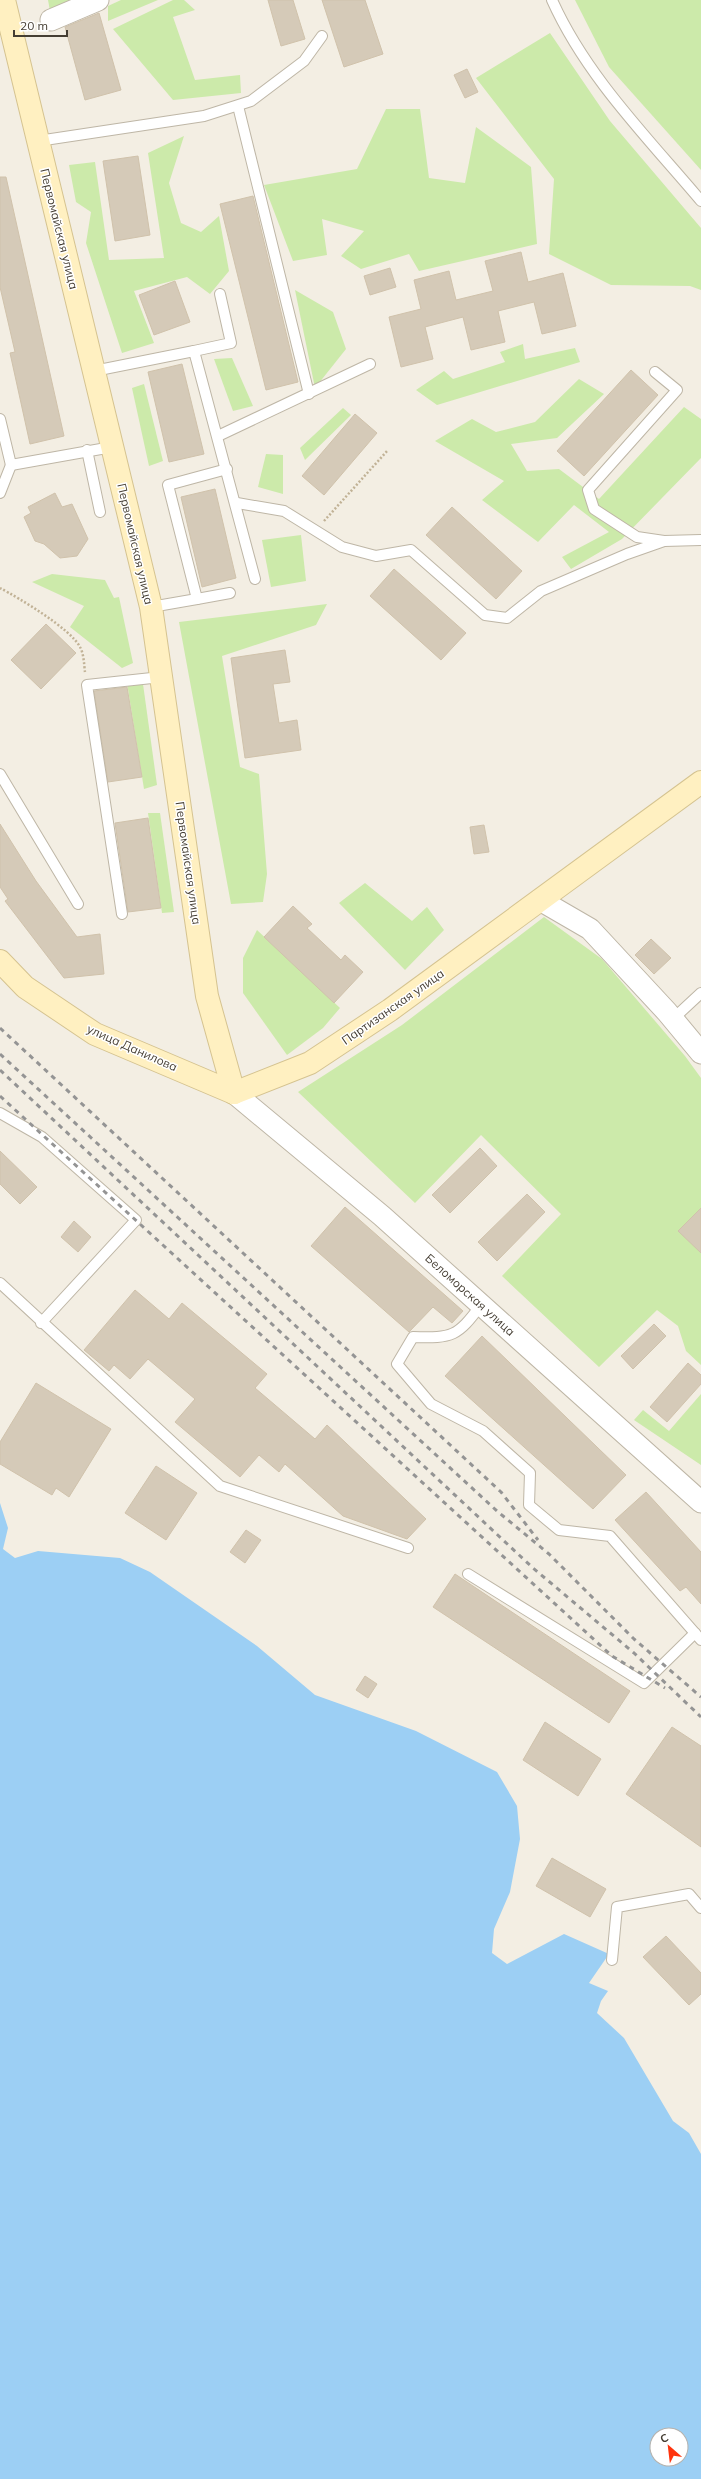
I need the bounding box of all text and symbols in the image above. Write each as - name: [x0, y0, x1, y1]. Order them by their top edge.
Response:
- scale bar: [14, 12, 67, 38]
- text: 20 m: [20, 18, 48, 33]
- street label: Первомайская улица: [37, 167, 82, 291]
- street label: Первомайская улица: [114, 482, 157, 606]
- street label: Первомайская улица: [172, 801, 205, 925]
- street label: Партизанская улица: [339, 966, 447, 1048]
- street label: улица Данилова: [85, 1021, 180, 1074]
- street label: Беломорская улица: [422, 1250, 518, 1339]
- north arrow: [649, 2427, 689, 2467]
- text: С: [658, 2430, 671, 2446]

